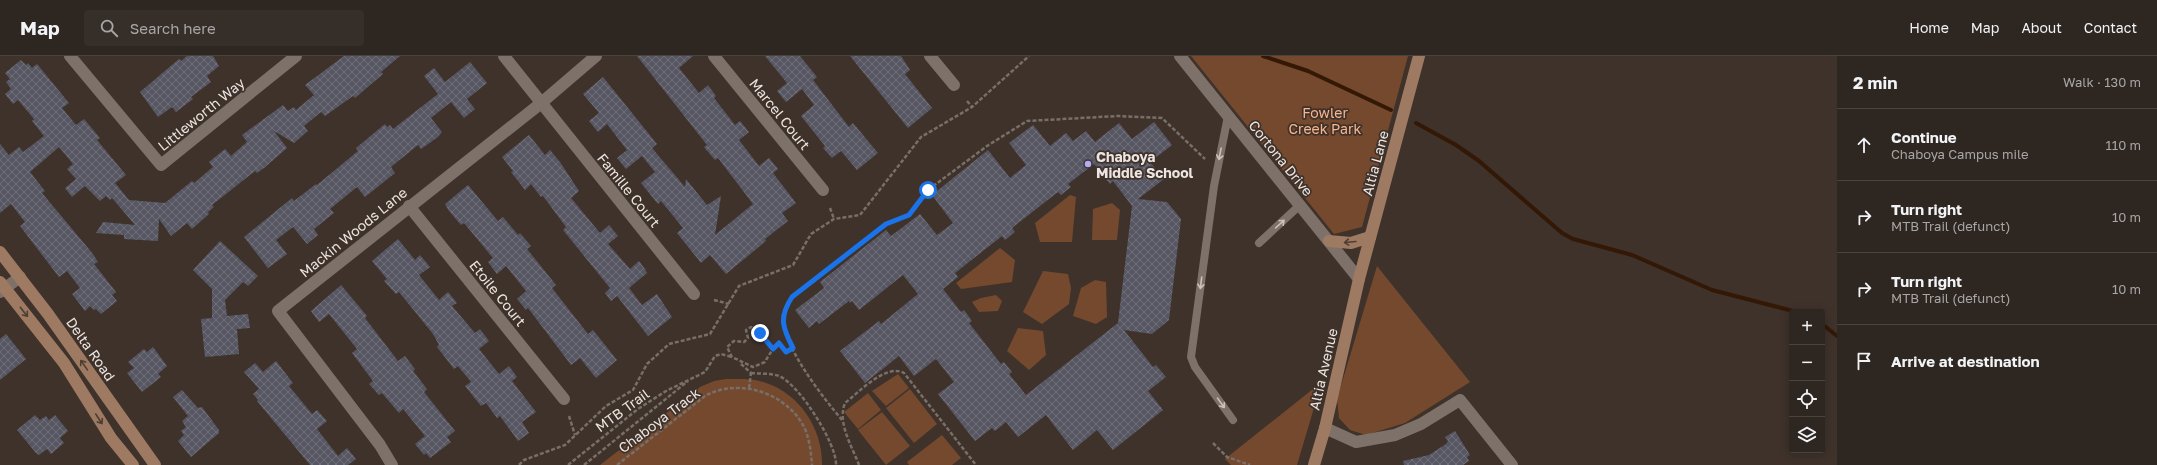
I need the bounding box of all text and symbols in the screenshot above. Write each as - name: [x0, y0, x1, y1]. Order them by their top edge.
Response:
- search box: [84, 10, 364, 46]
- text: Map: [20, 16, 60, 39]
- icon: search: [98, 17, 120, 39]
- text: Search here: [130, 19, 216, 37]
- text: Home: [1909, 19, 1949, 36]
- text: Map: [1971, 19, 1999, 36]
- text: About: [2021, 19, 2062, 36]
- text: Contact: [2084, 19, 2137, 36]
- text: 2 min: [1853, 72, 1897, 93]
- street label: Littleworth Way: [154, 74, 248, 154]
- text: Walk · 130 m: [2063, 74, 2141, 90]
- street label: Marcel Court: [746, 75, 814, 153]
- park label: Fowler Creek Park: [1289, 104, 1361, 137]
- street label: Cortona Drive: [1245, 117, 1317, 199]
- text: Continue: [1891, 128, 1957, 146]
- street label: Altia Lane: [1358, 129, 1392, 197]
- icon: ahead: [1853, 134, 1875, 156]
- text: 110 m: [2106, 137, 2141, 153]
- text: Chaboya Campus mile: [1891, 146, 2028, 162]
- one-way arrow: [1216, 147, 1224, 160]
- place label: Chaboya Middle School: [1096, 148, 1194, 181]
- street label: Famille Court: [594, 150, 664, 230]
- marker: Chaboya Middle School: [1083, 159, 1093, 169]
- route start: [919, 181, 937, 199]
- street label: Mackin Woods Lane: [296, 183, 410, 281]
- text: Turn right: [1891, 200, 1962, 218]
- icon: right: [1853, 206, 1875, 228]
- text: 10 m: [2112, 209, 2141, 225]
- text: MTB Trail (defunct): [1891, 218, 2010, 234]
- one-way arrow: [1275, 219, 1285, 229]
- one-way arrow: [1344, 238, 1357, 245]
- street label: Etoile Court: [466, 257, 530, 329]
- text: Turn right: [1891, 272, 1962, 290]
- one-way arrow: [1197, 276, 1205, 289]
- icon: right: [1853, 278, 1875, 300]
- text: 10 m: [2112, 281, 2141, 297]
- text: MTB Trail (defunct): [1891, 290, 2010, 306]
- one-way arrow: [20, 307, 28, 318]
- map controls: [1789, 309, 1825, 453]
- button: +: [1789, 309, 1825, 345]
- street label: Delta Road: [63, 314, 119, 384]
- route end: [751, 324, 769, 342]
- street label: Altia Avenue: [1305, 326, 1341, 412]
- button: −: [1789, 345, 1825, 381]
- icon: arrive: [1853, 350, 1875, 372]
- text: Arrive at destination: [1891, 352, 2040, 370]
- one-way arrow: [80, 360, 88, 371]
- button: locate: [1789, 381, 1825, 417]
- street label: Chaboya Track: [615, 384, 703, 456]
- street label: MTB Trail: [592, 385, 652, 435]
- one-way arrow: [1217, 397, 1225, 408]
- one-way arrow: [95, 413, 103, 424]
- button: layers: [1789, 417, 1825, 453]

